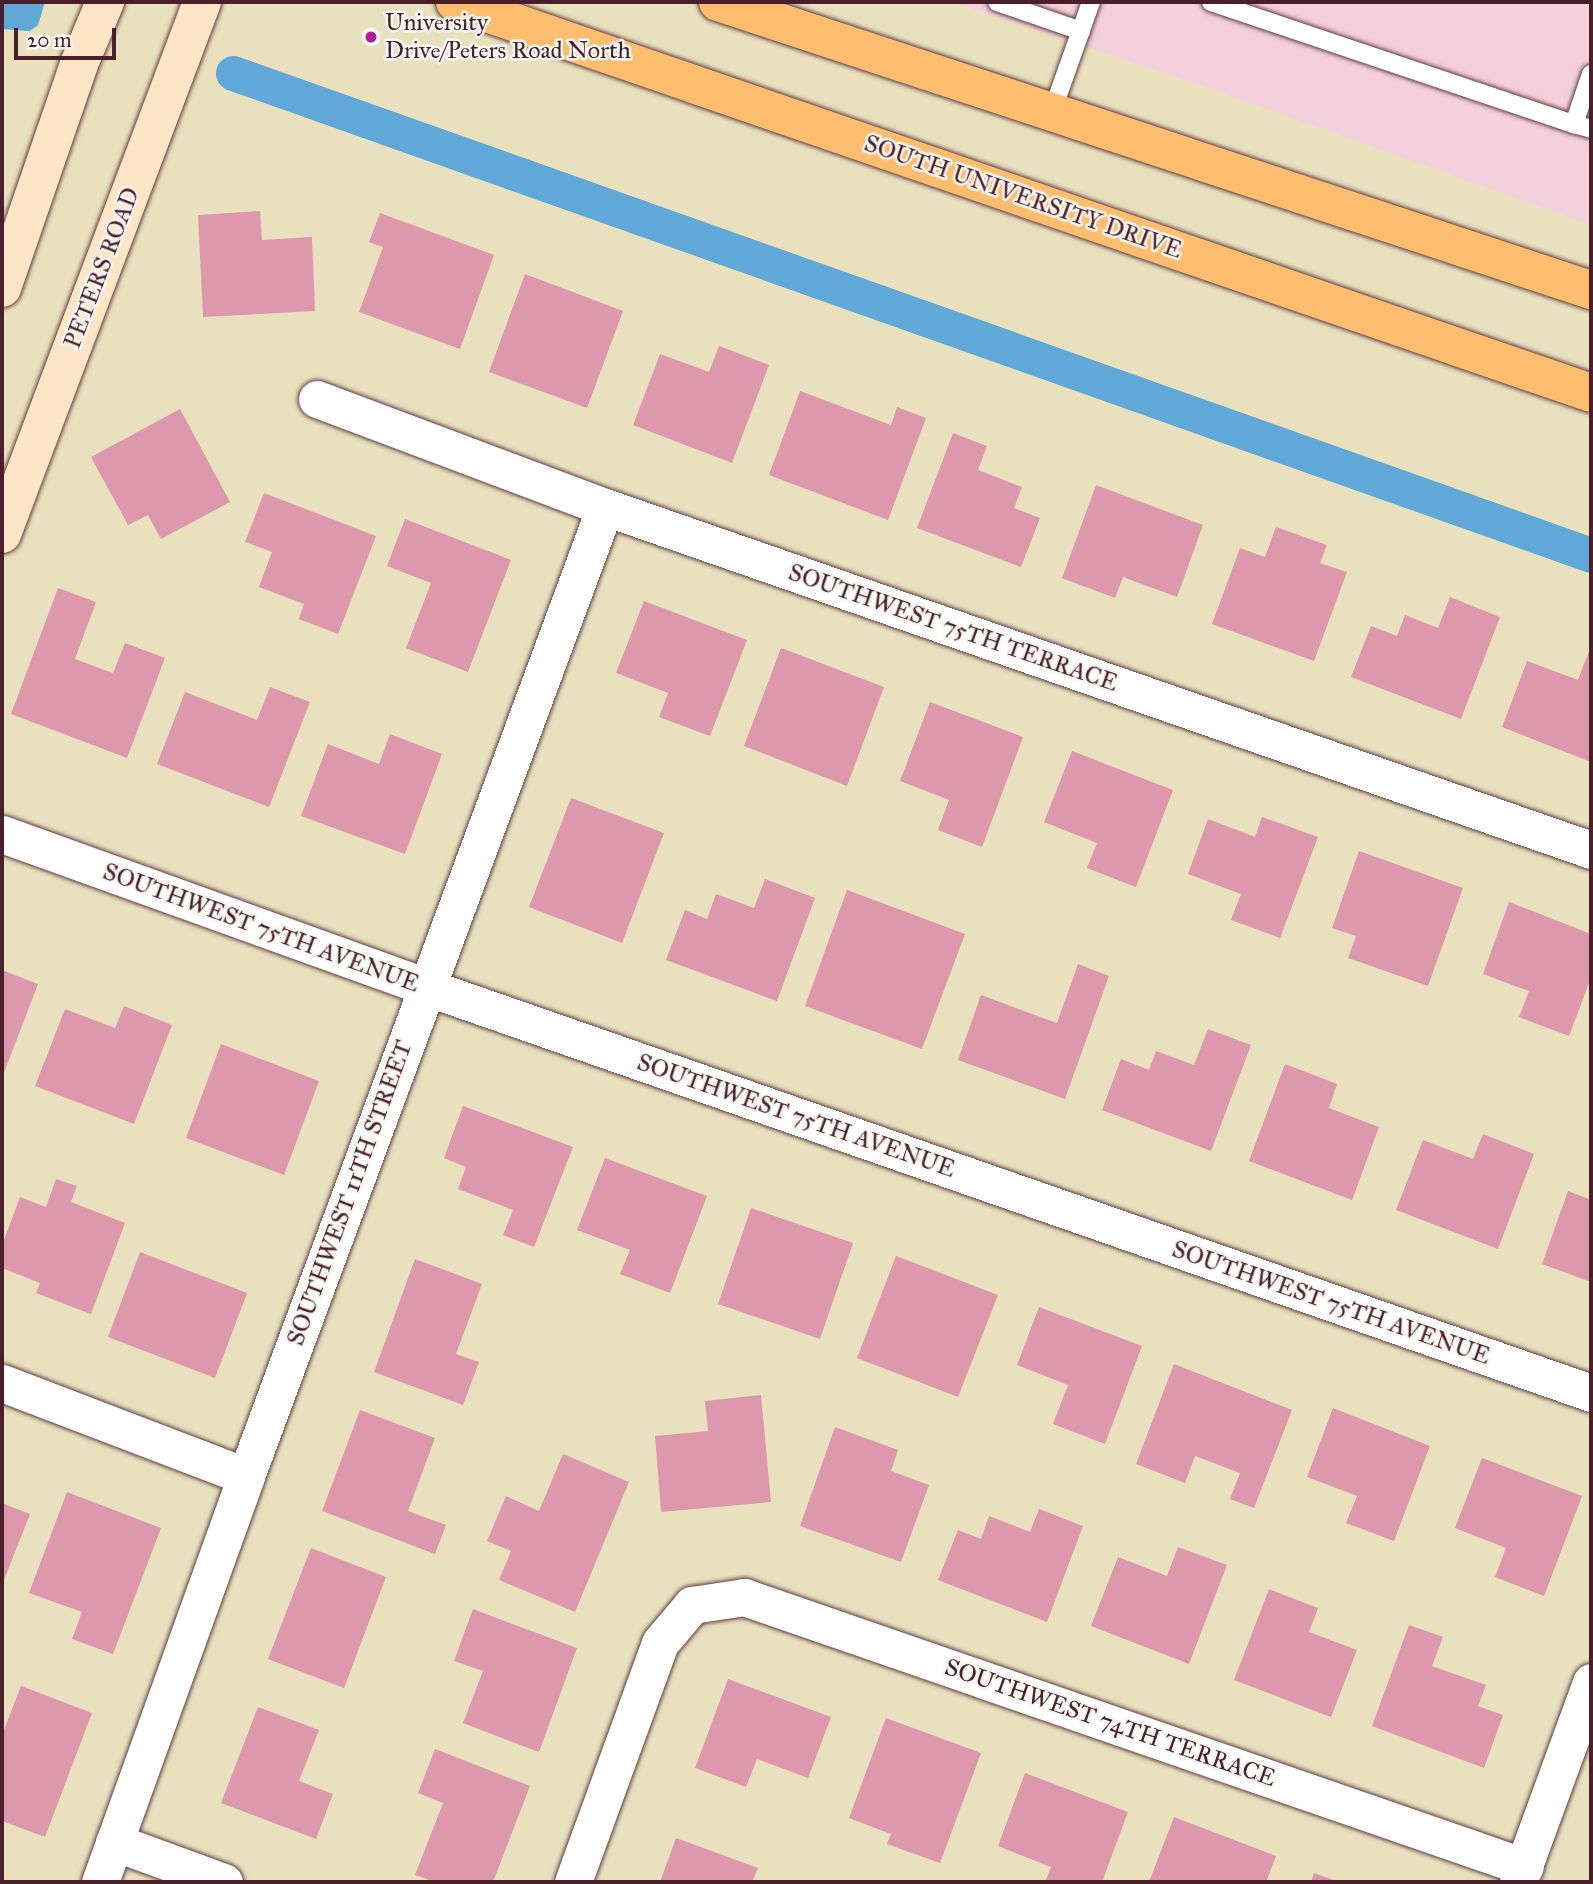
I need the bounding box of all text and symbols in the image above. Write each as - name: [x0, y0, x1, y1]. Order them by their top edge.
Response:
- place label: University Drive/Peters Road North: [385, 9, 631, 65]
- scale bar: [18, 14, 119, 58]
- text: 20 m: [27, 27, 72, 53]
- marker: University Drive/Peters Road North: [363, 29, 379, 45]
- street label: SOUTH UNIVERSITY DRIVE: [860, 129, 1186, 265]
- street label: PETERS ROAD: [58, 184, 146, 352]
- street label: SOUTHWEST 75TH TERRACE: [785, 558, 1121, 698]
- street label: SOUTHWEST 75TH AVENUE: [99, 857, 423, 999]
- street label: SOUTHWEST 11TH STREET: [281, 1036, 419, 1350]
- street label: SOUTHWEST 75TH AVENUE: [633, 1048, 959, 1184]
- street label: SOUTHWEST 75TH AVENUE: [1168, 1235, 1494, 1371]
- street label: SOUTHWEST 74TH TERRACE: [941, 1653, 1279, 1793]

